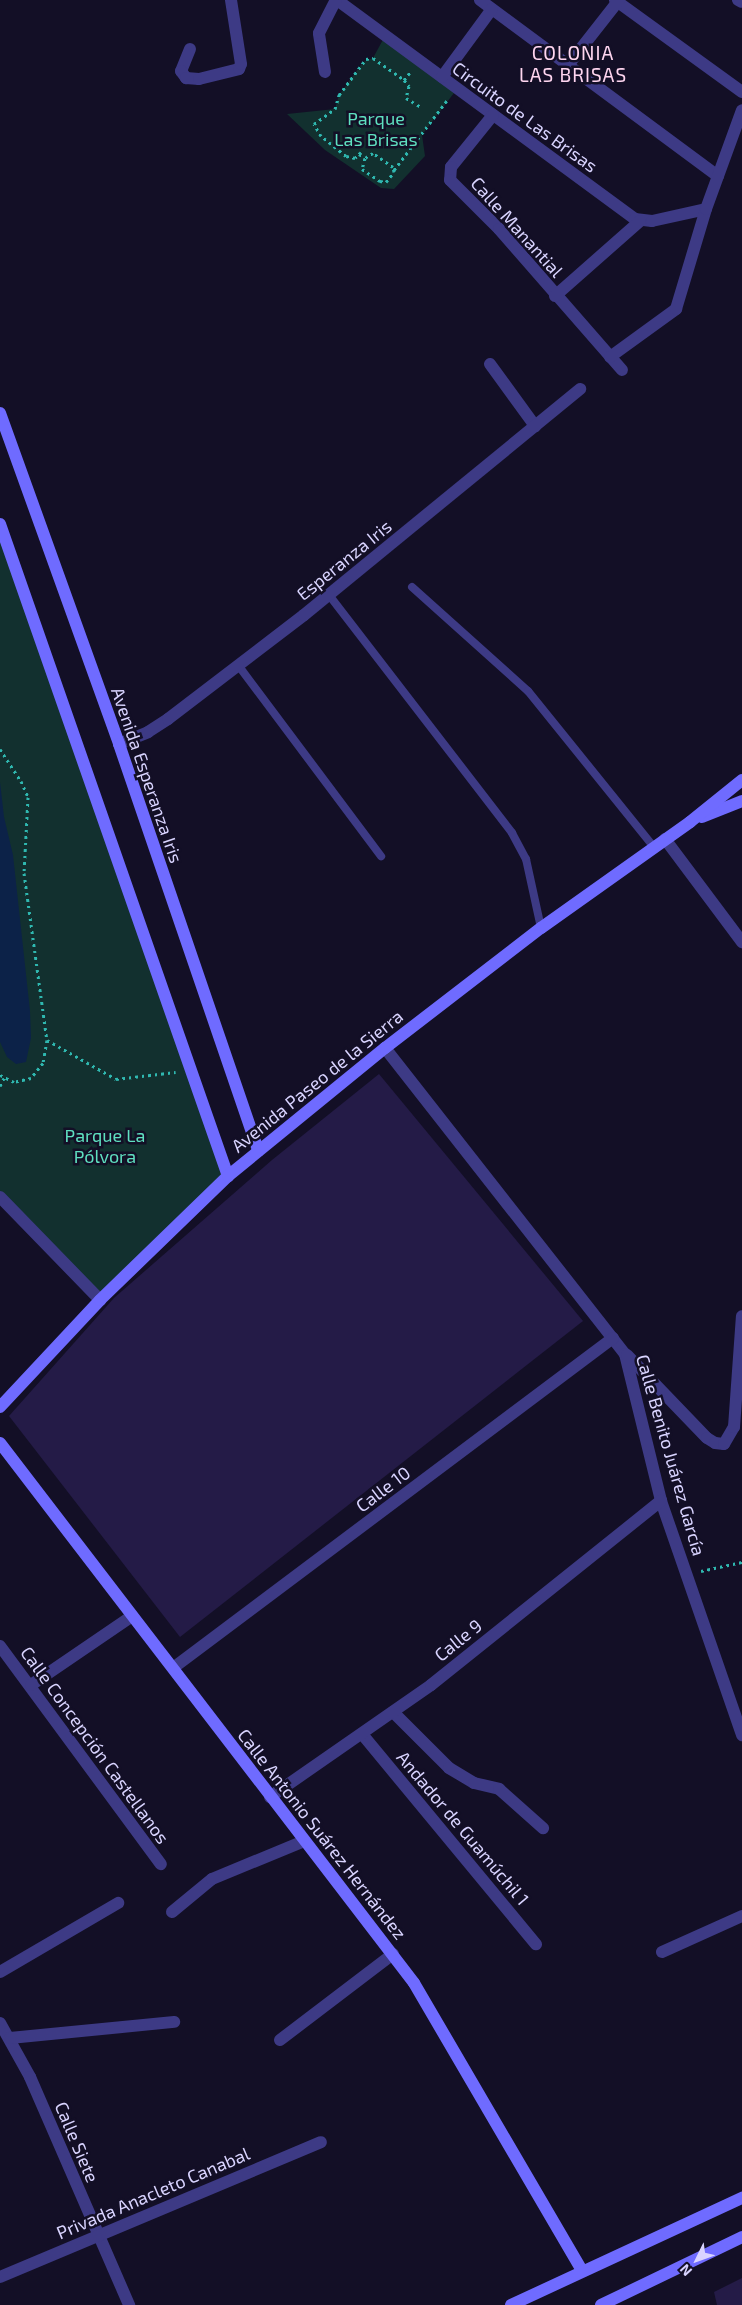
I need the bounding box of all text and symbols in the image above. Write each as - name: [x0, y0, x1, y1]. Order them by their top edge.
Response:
- district label: COLONIA LAS BRISAS: [518, 42, 628, 86]
- street label: Circuito de Las Brisas: [448, 57, 602, 177]
- park label: Parque Las Brisas: [334, 108, 418, 150]
- street label: Calle Manantial: [466, 172, 568, 282]
- street label: Esperanza Iris: [292, 515, 396, 605]
- street label: Avenida Esperanza Iris: [107, 684, 187, 866]
- street label: Avenida Paseo de la Sierra: [227, 1005, 407, 1157]
- park label: Parque La Pólvora: [65, 1125, 145, 1168]
- street label: Calle Benito Juárez García: [632, 1352, 710, 1558]
- street label: Calle 10: [352, 1462, 414, 1516]
- street label: Calle 9: [430, 1614, 486, 1666]
- street label: Calle Concepción Castellanos: [16, 1642, 174, 1848]
- street label: Calle Antonio Suárez Hernández: [233, 1724, 411, 1944]
- street label: Andador de Guamúchil 1: [392, 1746, 534, 1910]
- street label: Calle Siete: [50, 2099, 104, 2185]
- street label: Privada Anacleto Canabal: [53, 2142, 253, 2244]
- north arrow: [672, 2235, 722, 2285]
- text: N: [676, 2261, 695, 2280]

